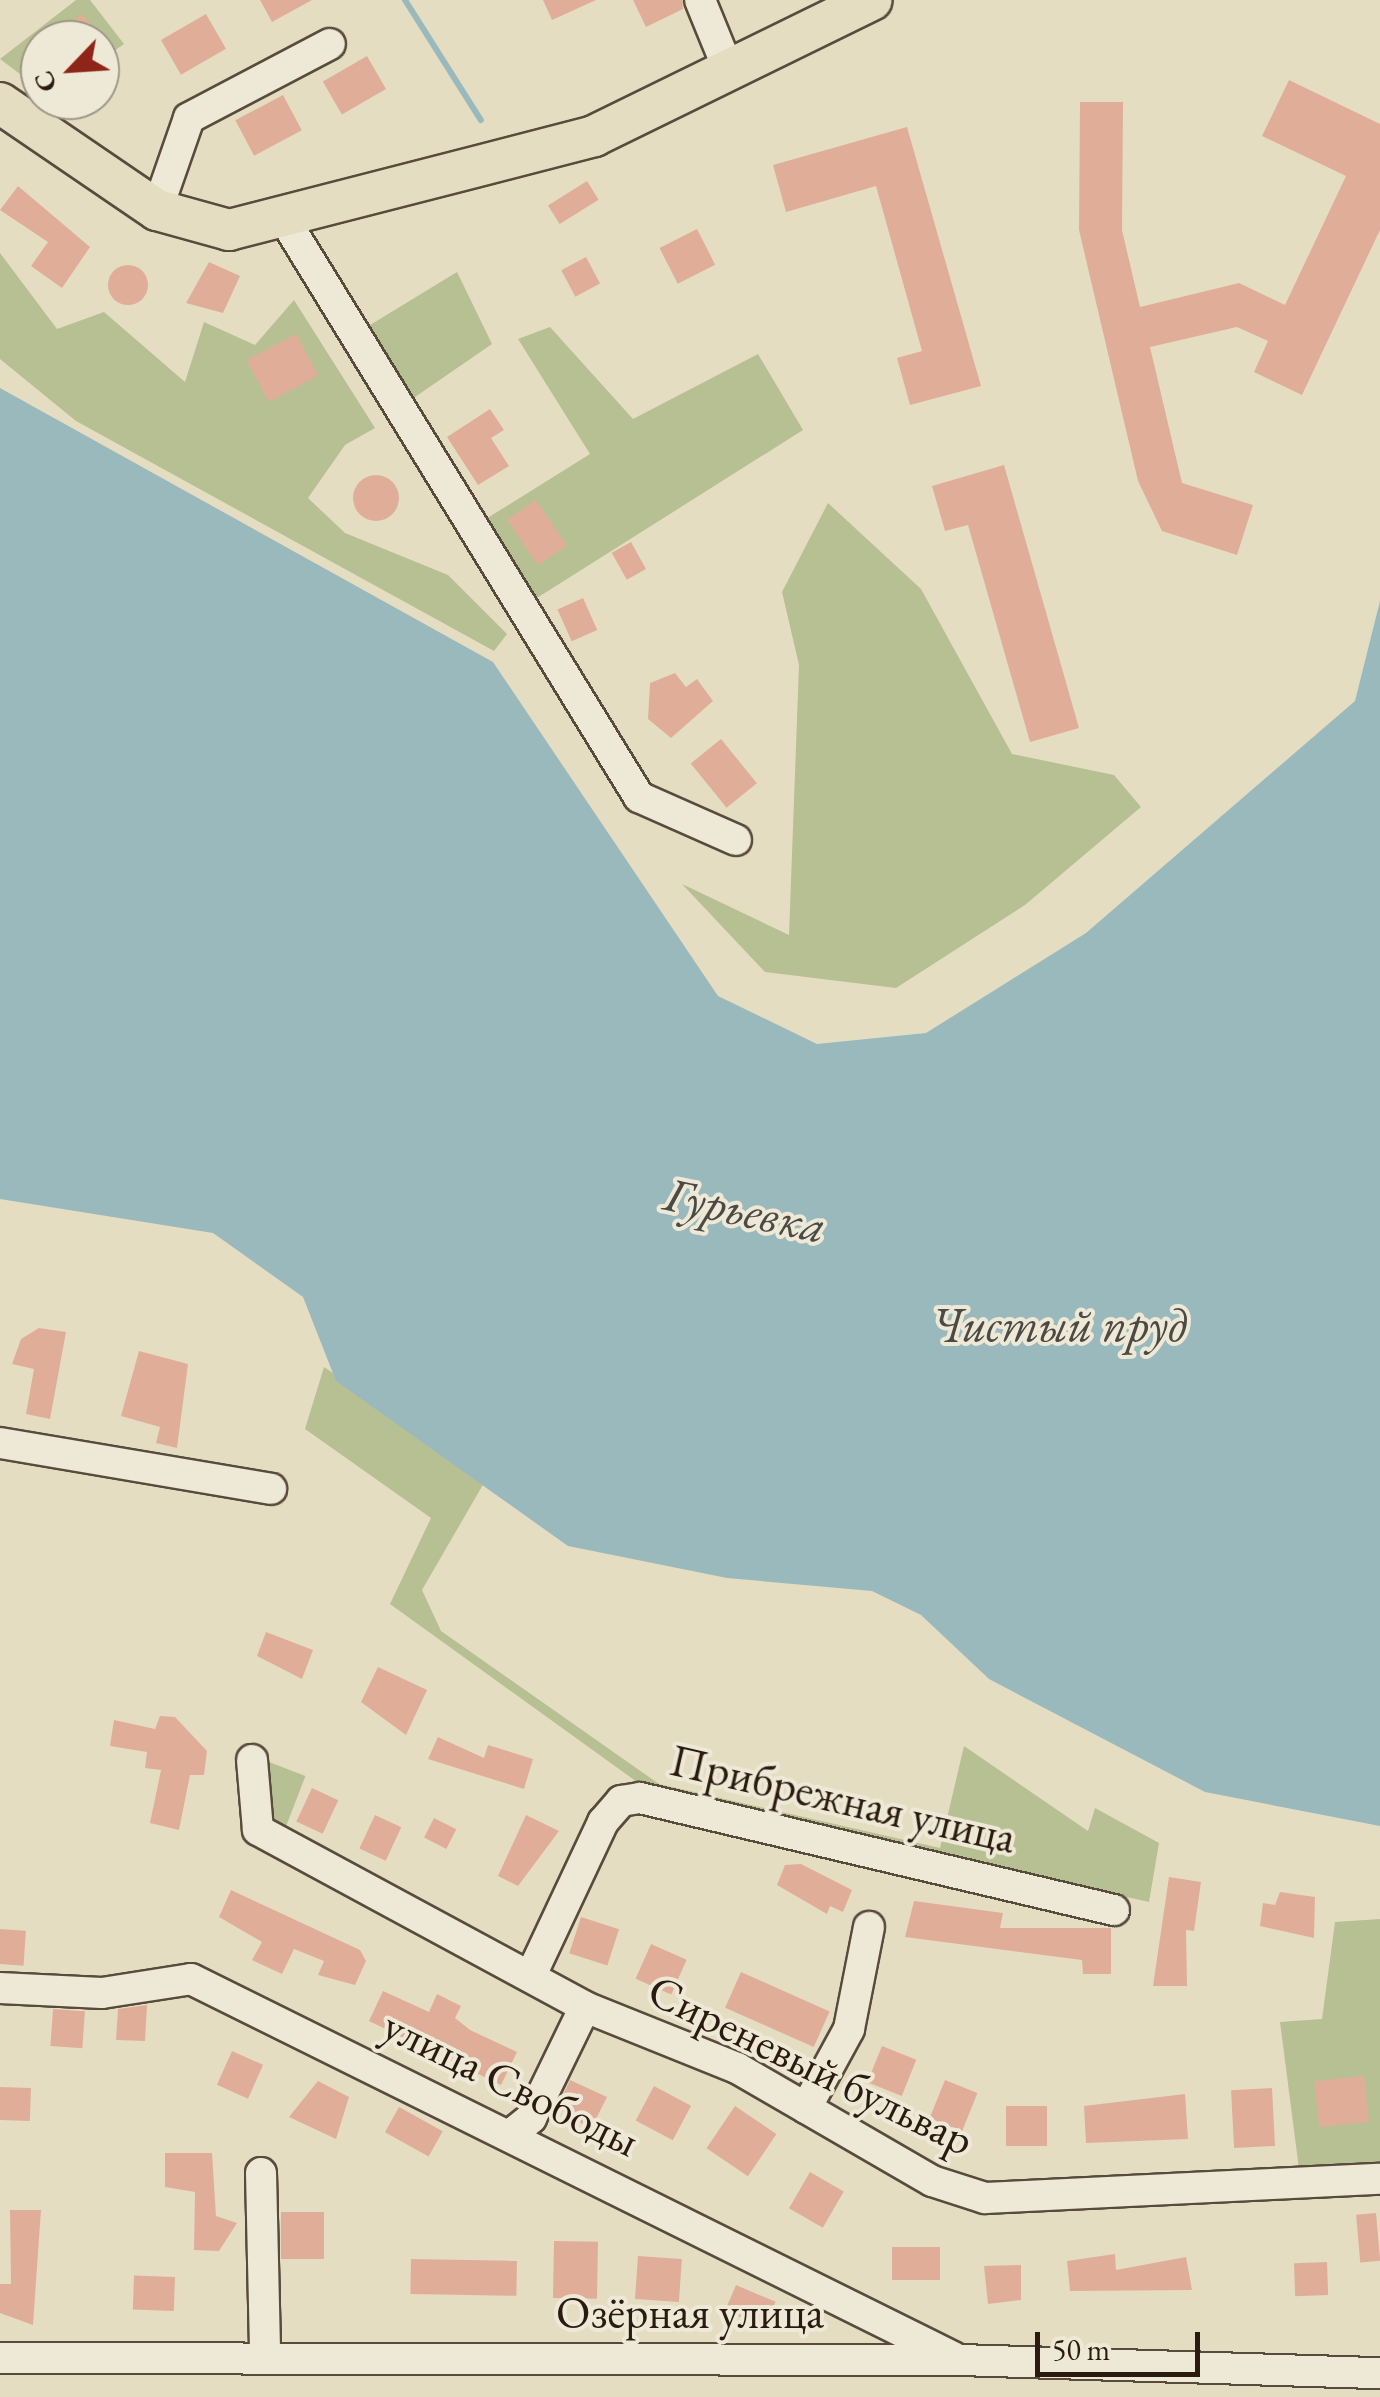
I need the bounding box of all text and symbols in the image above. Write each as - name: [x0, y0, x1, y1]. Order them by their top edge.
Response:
- north arrow: [20, 20, 120, 120]
- text: С: [24, 65, 65, 98]
- water label: Гурьевка: [659, 1165, 831, 1255]
- water label: Чистый пруд: [931, 1296, 1187, 1354]
- street label: Прибрежная улица: [665, 1733, 1021, 1865]
- street label: Сиреневый бульвар: [640, 1963, 982, 2167]
- street label: улица Свободы: [374, 1998, 648, 2168]
- street label: Озёрная улица: [556, 2286, 824, 2340]
- scale bar: [1040, 2312, 1205, 2374]
- text: 50 m: [1052, 2330, 1110, 2369]

